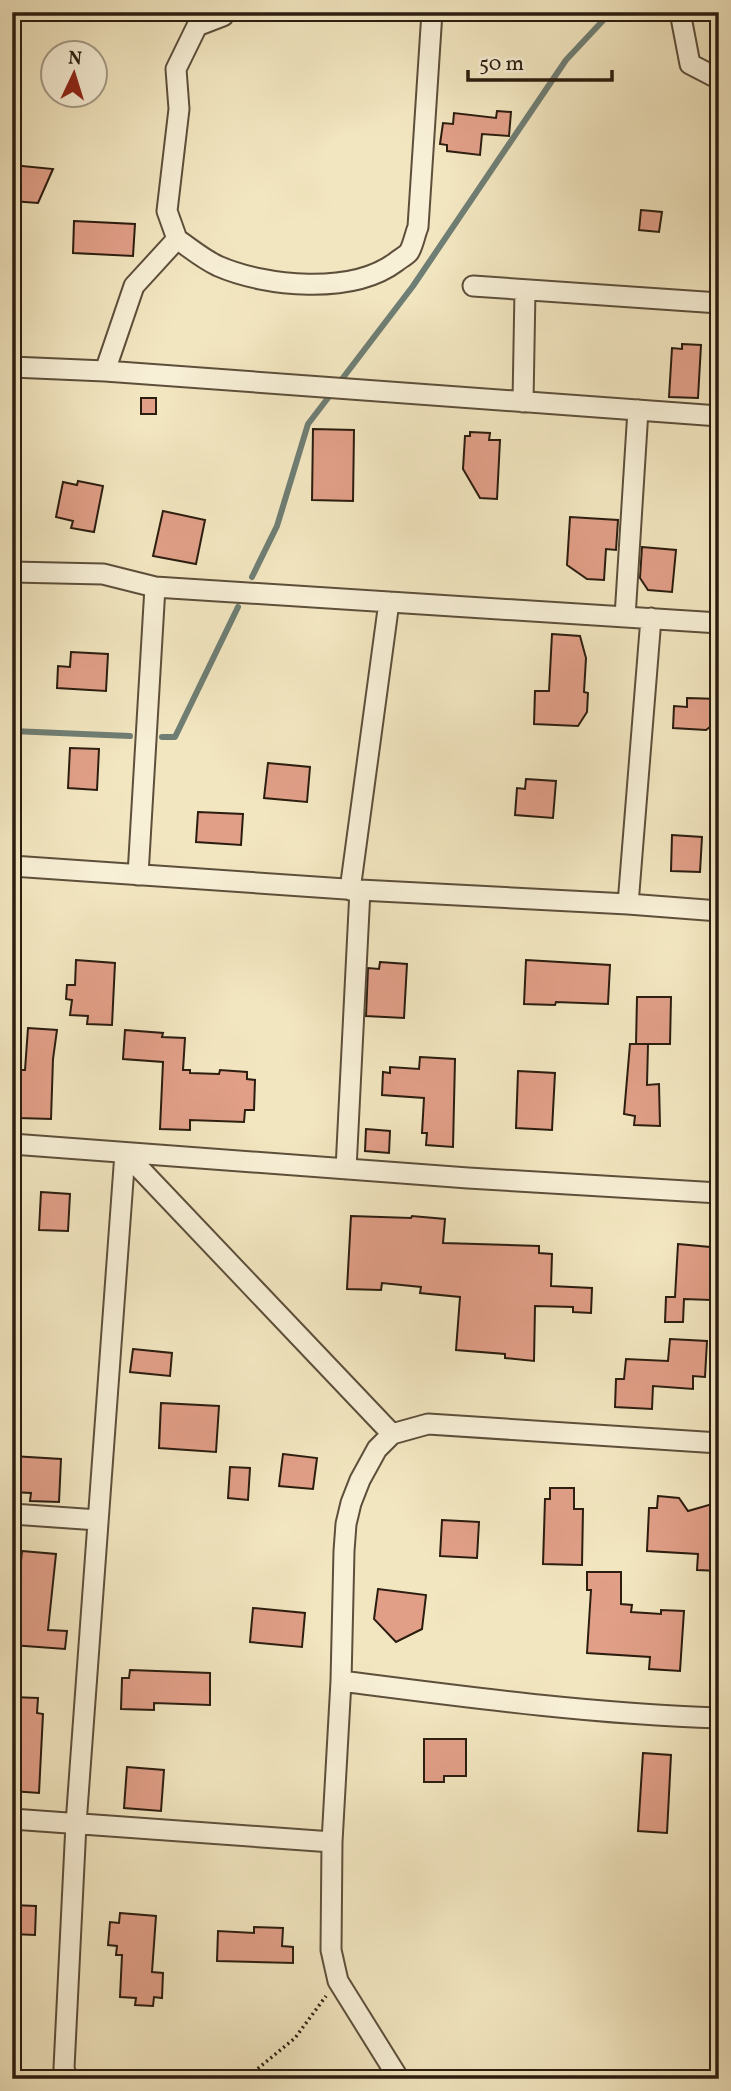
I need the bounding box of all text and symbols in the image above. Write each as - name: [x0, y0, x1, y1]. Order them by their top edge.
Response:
- north arrow: [38, 38, 108, 108]
- scale bar: [468, 38, 612, 82]
- text: N: [67, 46, 83, 73]
- text: 50 m: [479, 50, 524, 79]

